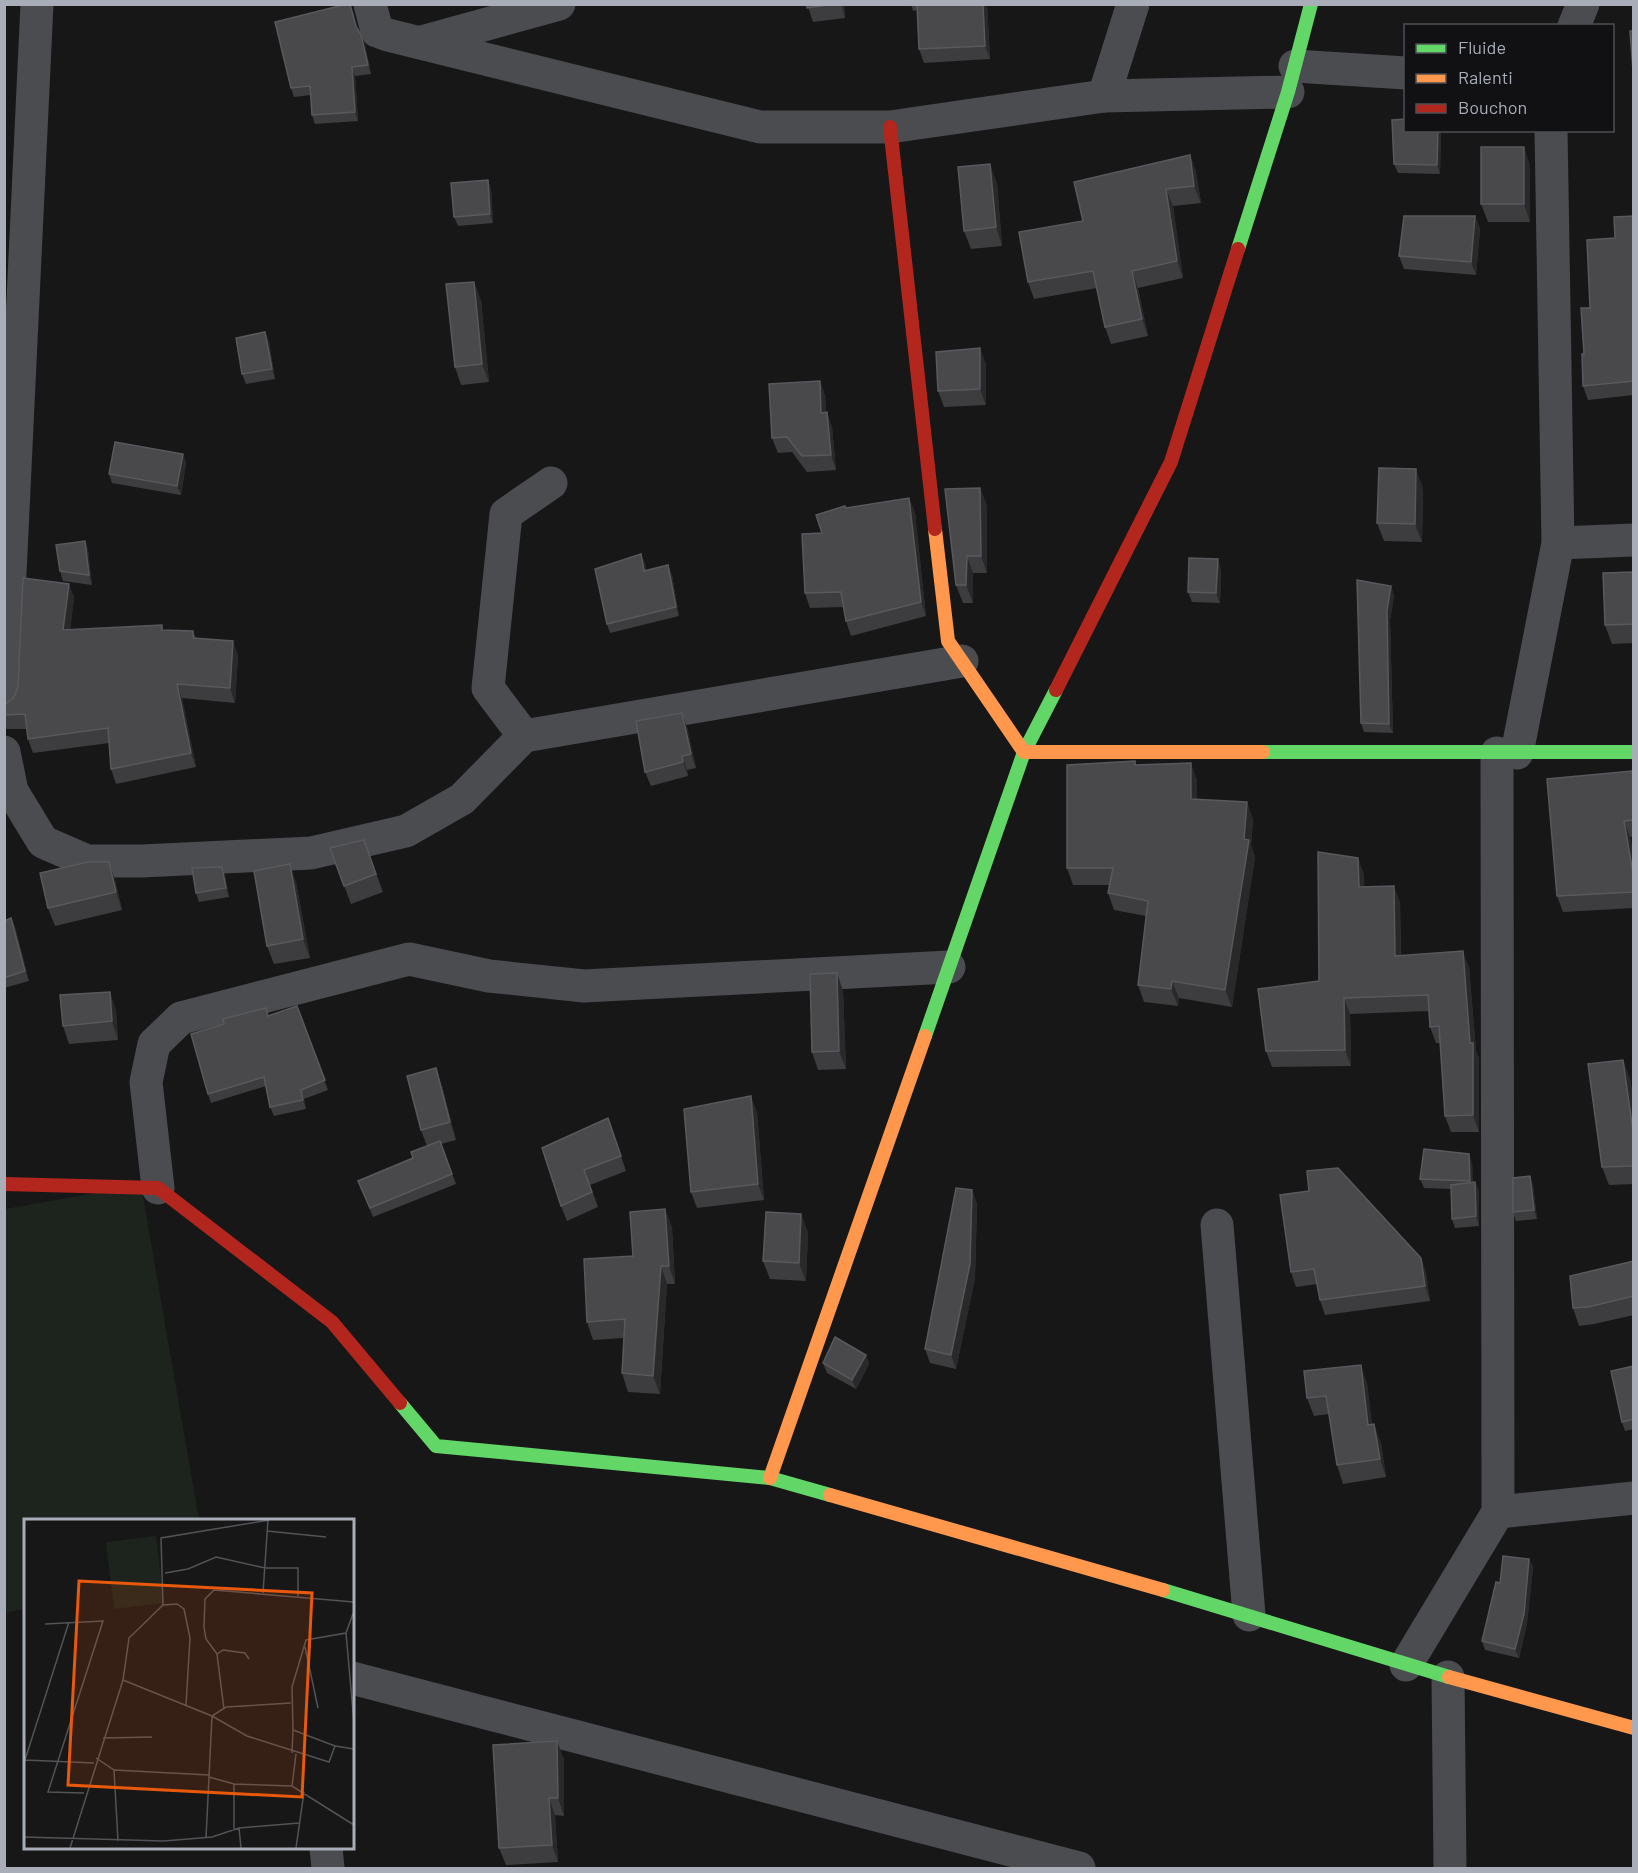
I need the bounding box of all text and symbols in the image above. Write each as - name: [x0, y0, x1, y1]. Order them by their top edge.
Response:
- legend: [1404, 24, 1614, 132]
- text: Fluide: [1458, 36, 1506, 58]
- text: Ralenti: [1458, 66, 1513, 88]
- text: Bouchon: [1458, 96, 1527, 118]
- inset map: [24, 1519, 354, 1849]

